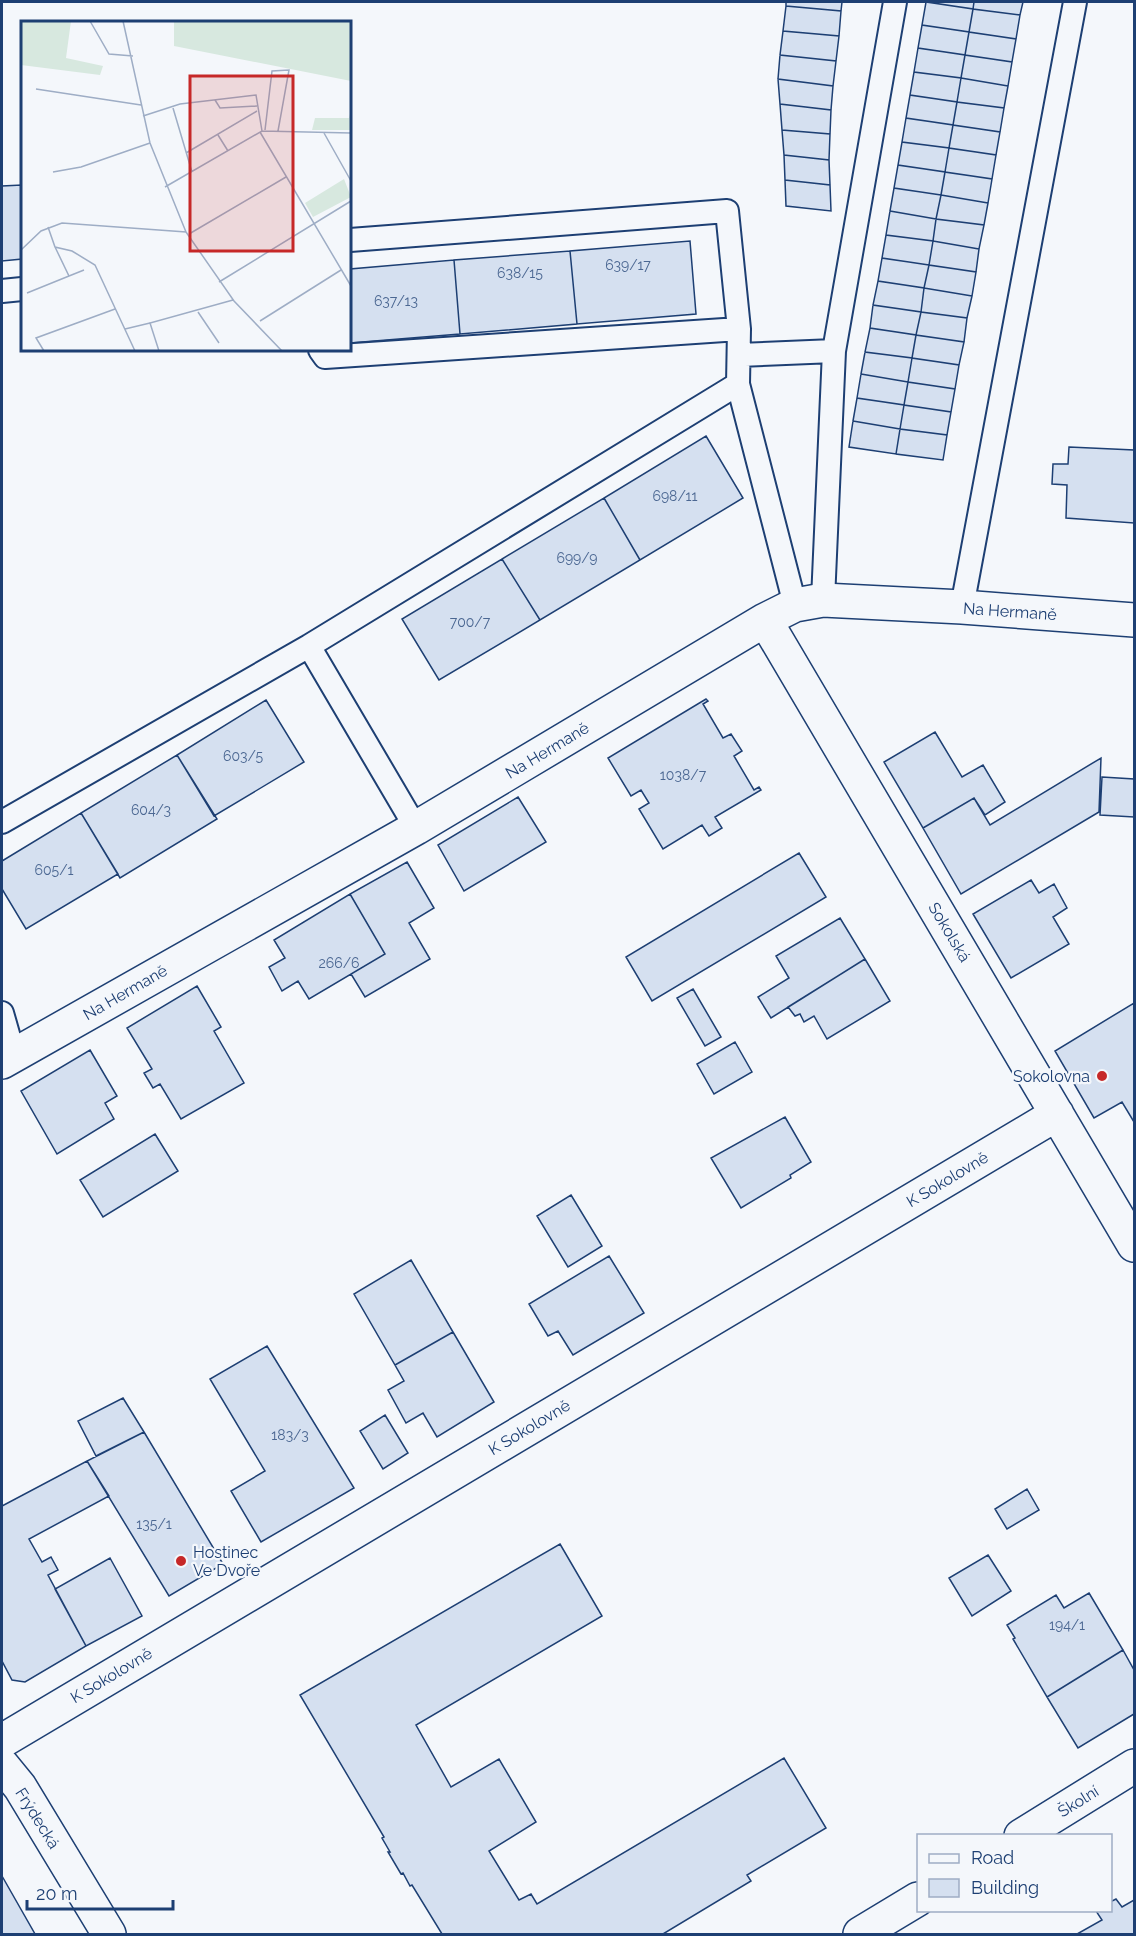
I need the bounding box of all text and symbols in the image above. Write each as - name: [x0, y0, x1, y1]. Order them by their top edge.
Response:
- inset map: [21, 21, 351, 351]
- house number: 639/17: [605, 257, 651, 273]
- house number: 638/15: [497, 265, 543, 281]
- house number: 637/13: [374, 293, 418, 309]
- house number: 698/11: [652, 488, 698, 504]
- house number: 699/9: [556, 550, 598, 566]
- street label: Na Hermaně: [962, 599, 1057, 624]
- house number: 700/7: [450, 614, 491, 630]
- street label: Na Hermaně: [502, 718, 592, 783]
- house number: 603/5: [223, 748, 263, 764]
- house number: 1038/7: [660, 767, 707, 783]
- house number: 604/3: [131, 802, 171, 818]
- house number: 605/1: [35, 862, 73, 878]
- street label: Sokolská: [924, 899, 975, 965]
- house number: 266/6: [319, 955, 359, 971]
- street label: Na Hermaně: [80, 961, 171, 1024]
- place label: Sokolovna: [1013, 1067, 1090, 1086]
- marker: Sokolovna: [1095, 1069, 1109, 1083]
- street label: K Sokolovně: [903, 1148, 991, 1211]
- street label: K Sokolovně: [485, 1396, 573, 1459]
- house number: 183/3: [271, 1427, 309, 1443]
- house number: 135/1: [136, 1516, 172, 1532]
- place label: Hostinec Ve Dvoře: [193, 1543, 260, 1580]
- marker: Hostinec Ve Dvoře: [174, 1554, 188, 1568]
- house number: 194/1: [1049, 1617, 1085, 1633]
- street label: K Sokolovně: [67, 1644, 155, 1707]
- street label: Školní: [1054, 1780, 1103, 1821]
- street label: Frýdecká: [11, 1784, 64, 1852]
- legend: [917, 1834, 1112, 1912]
- text: Road: [971, 1847, 1014, 1868]
- scale bar: [27, 1873, 172, 1911]
- text: Building: [971, 1877, 1039, 1898]
- text: 20 m: [36, 1883, 78, 1904]

